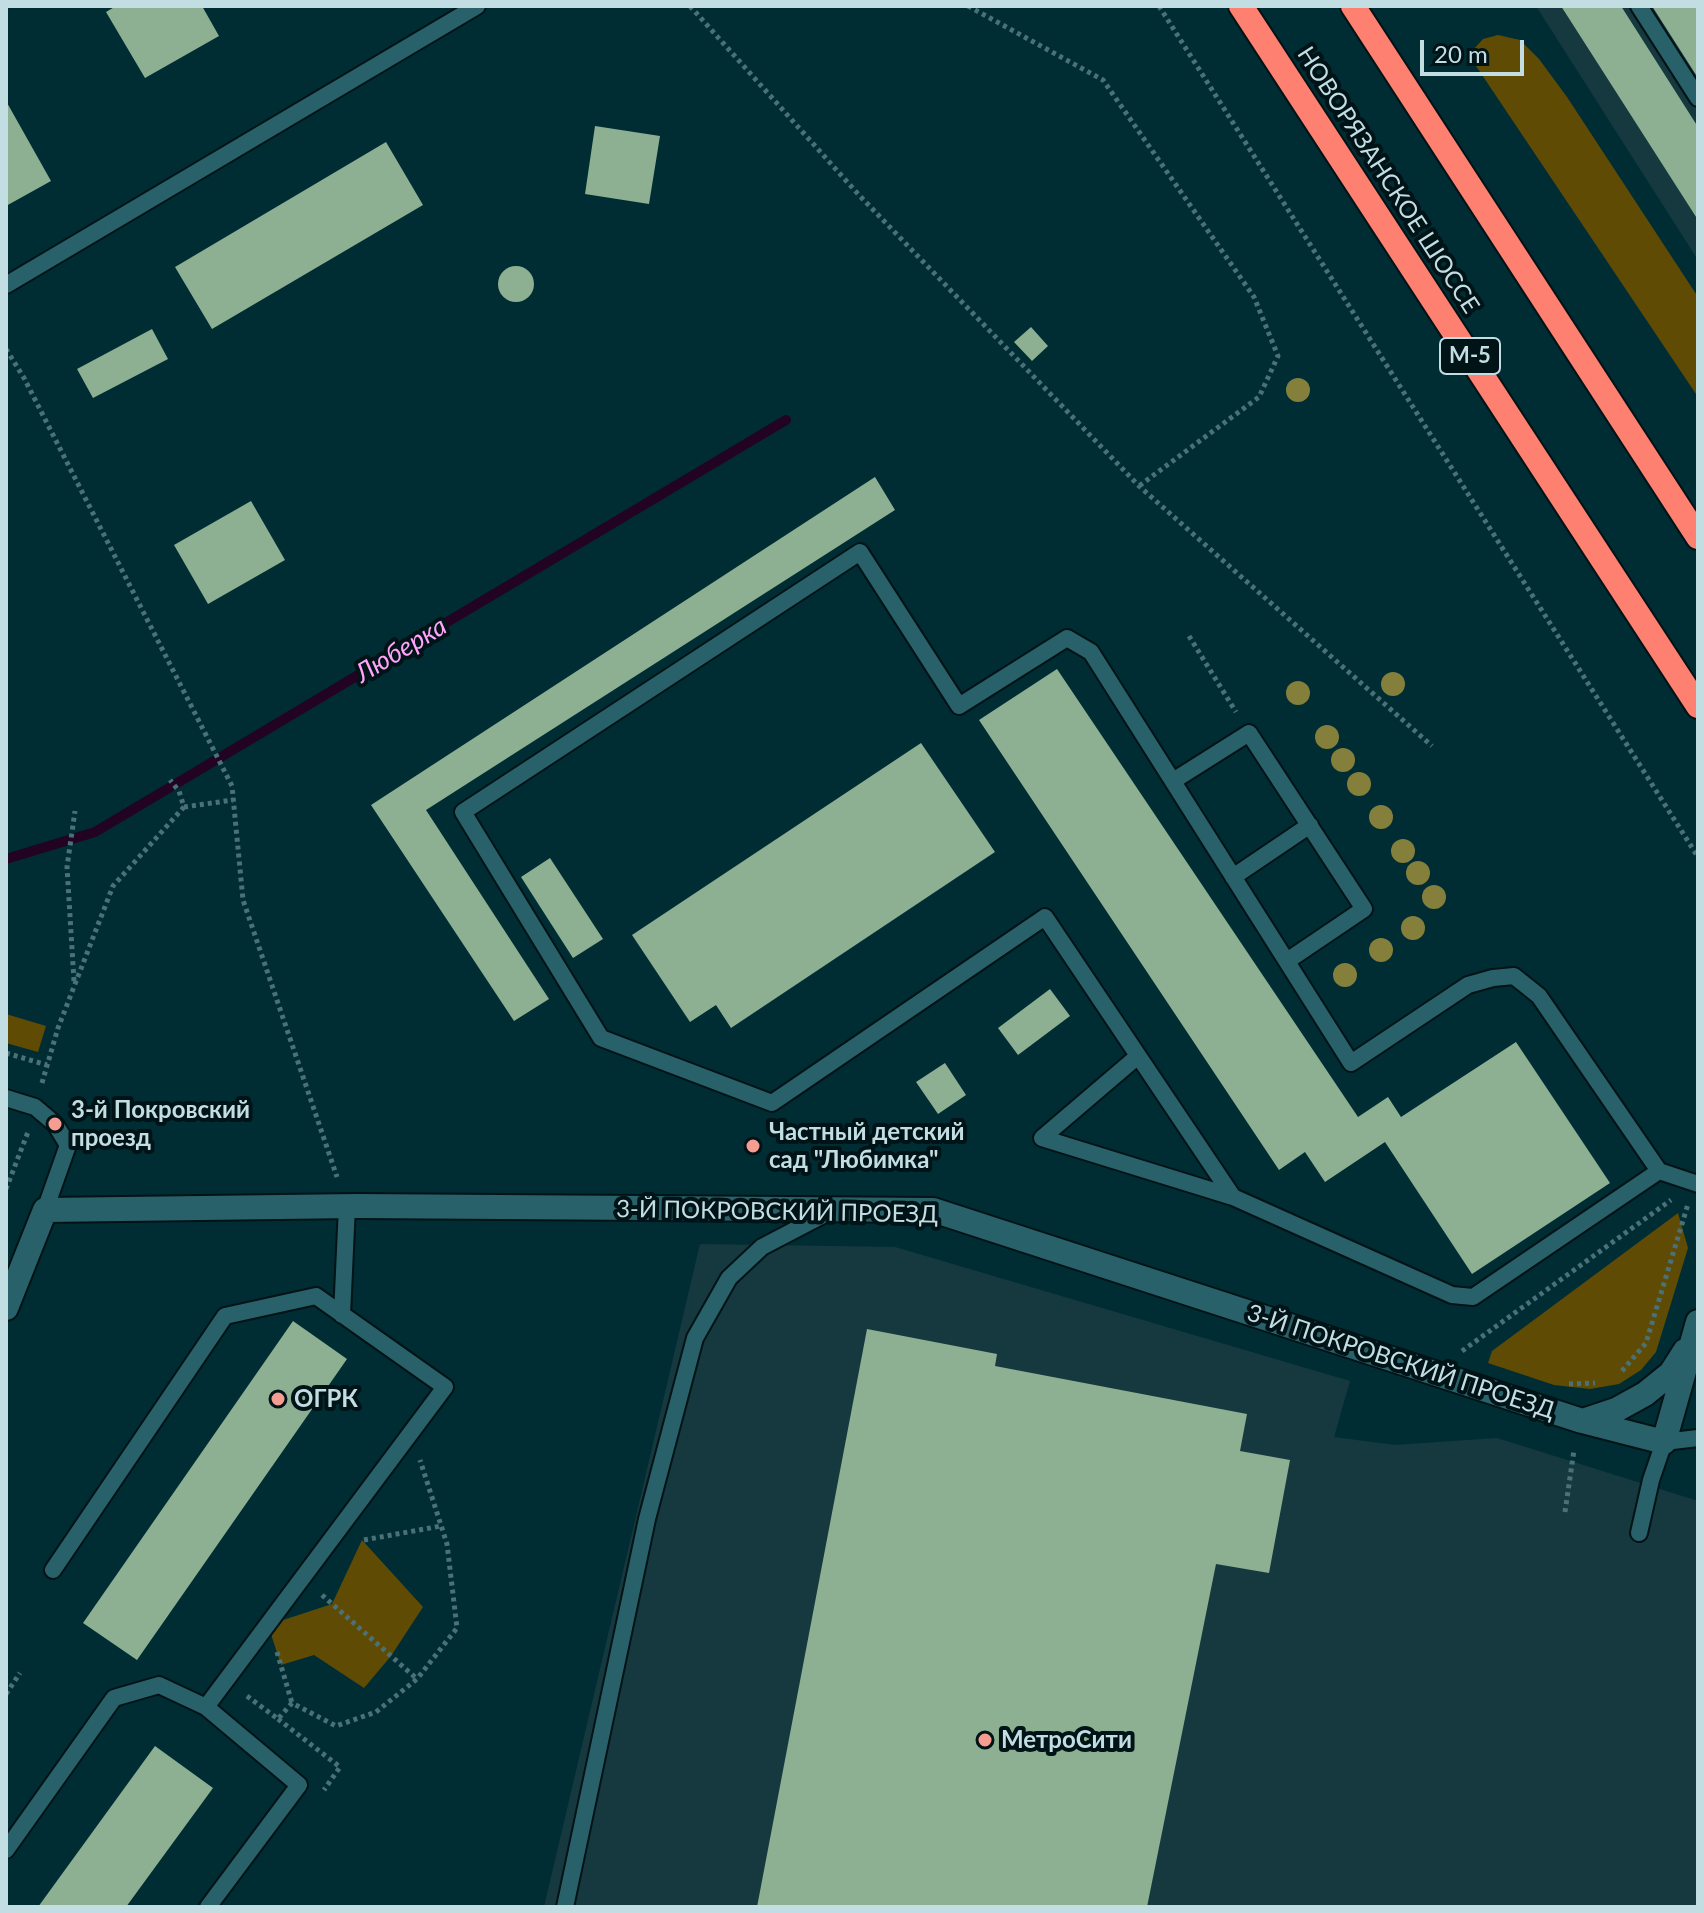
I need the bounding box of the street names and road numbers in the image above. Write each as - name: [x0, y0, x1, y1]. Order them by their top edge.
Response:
- street label: НОВОРЯЗАНСКОЕ ШОССЕ: [1291, 41, 1485, 319]
- road number: М-5: [1440, 338, 1500, 374]
- street label: 3-Й ПОКРОВСКИЙ ПРОЕЗД: [616, 1195, 938, 1229]
- street label: 3-Й ПОКРОВСКИЙ ПРОЕЗД: [1243, 1299, 1559, 1425]

